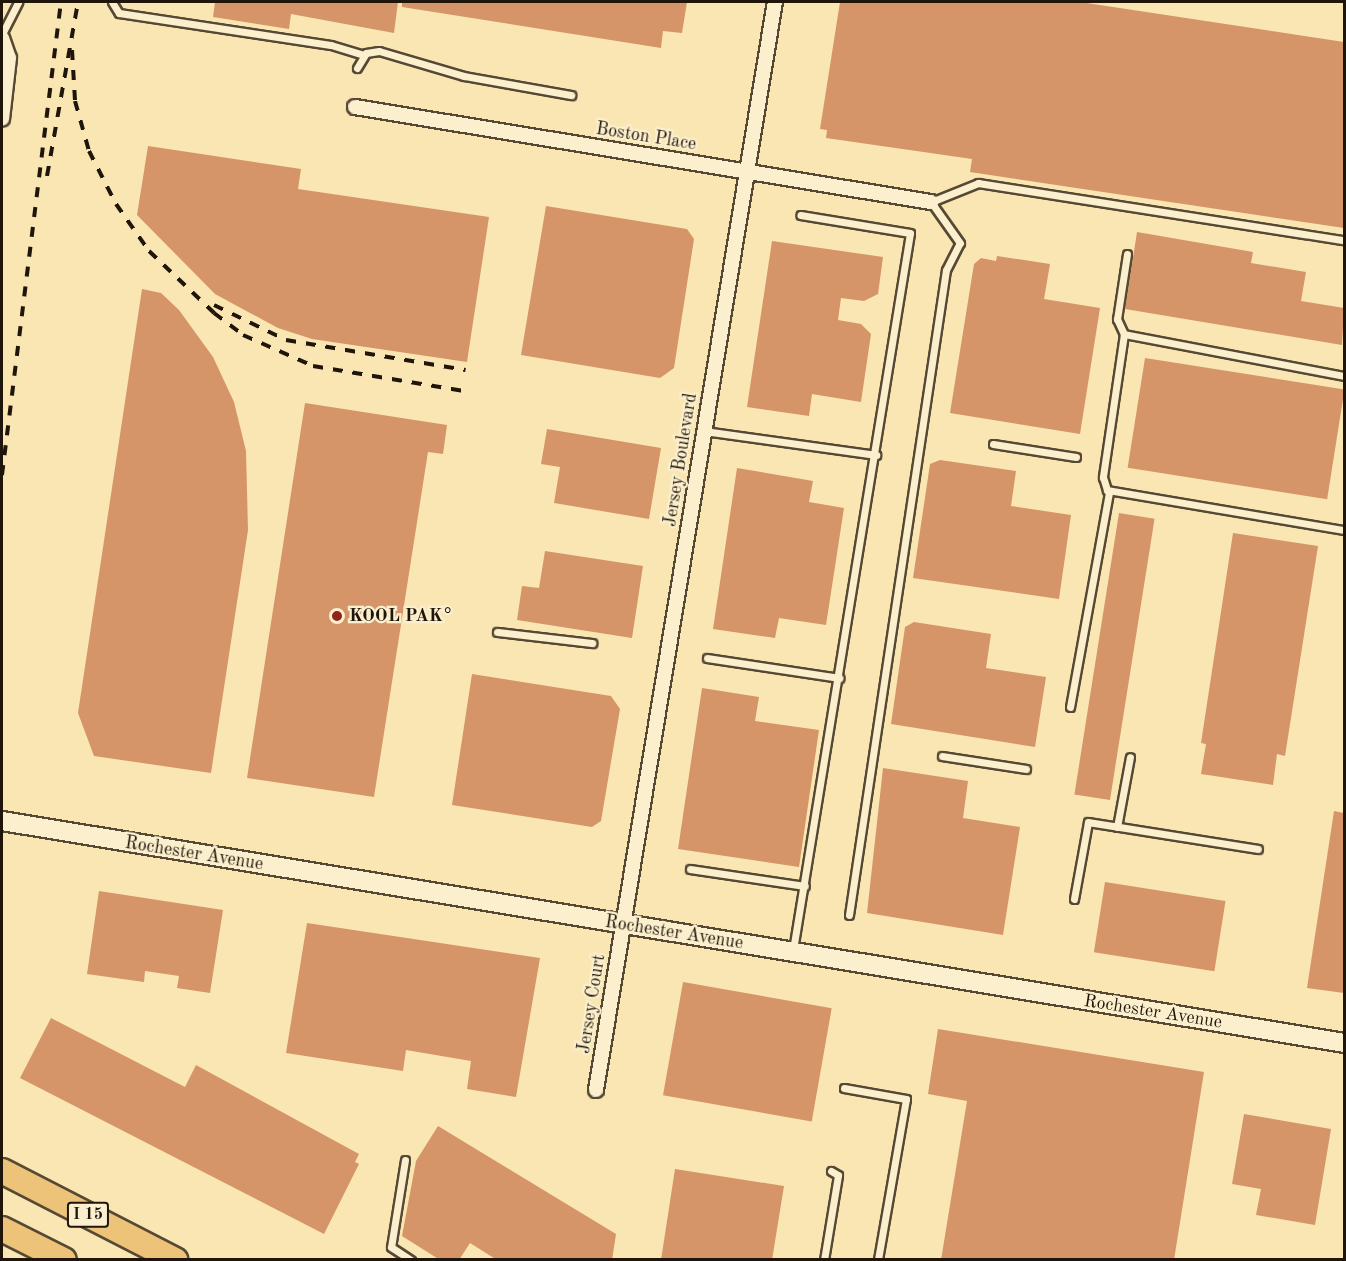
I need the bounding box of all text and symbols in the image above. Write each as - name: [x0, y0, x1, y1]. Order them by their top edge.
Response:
- street label: Boston Place: [594, 118, 698, 156]
- street label: Jersey Boulevard: [660, 392, 702, 528]
- place label: KOOL PAK°: [349, 605, 453, 627]
- marker: KOOL PAK°: [330, 609, 344, 623]
- street label: Rochester Avenue: [123, 832, 265, 876]
- street label: Rochester Avenue: [603, 911, 745, 955]
- street label: Jersey Court: [573, 953, 611, 1055]
- street label: Rochester Avenue: [1082, 990, 1224, 1034]
- road number: I 15: [66, 1202, 110, 1228]

